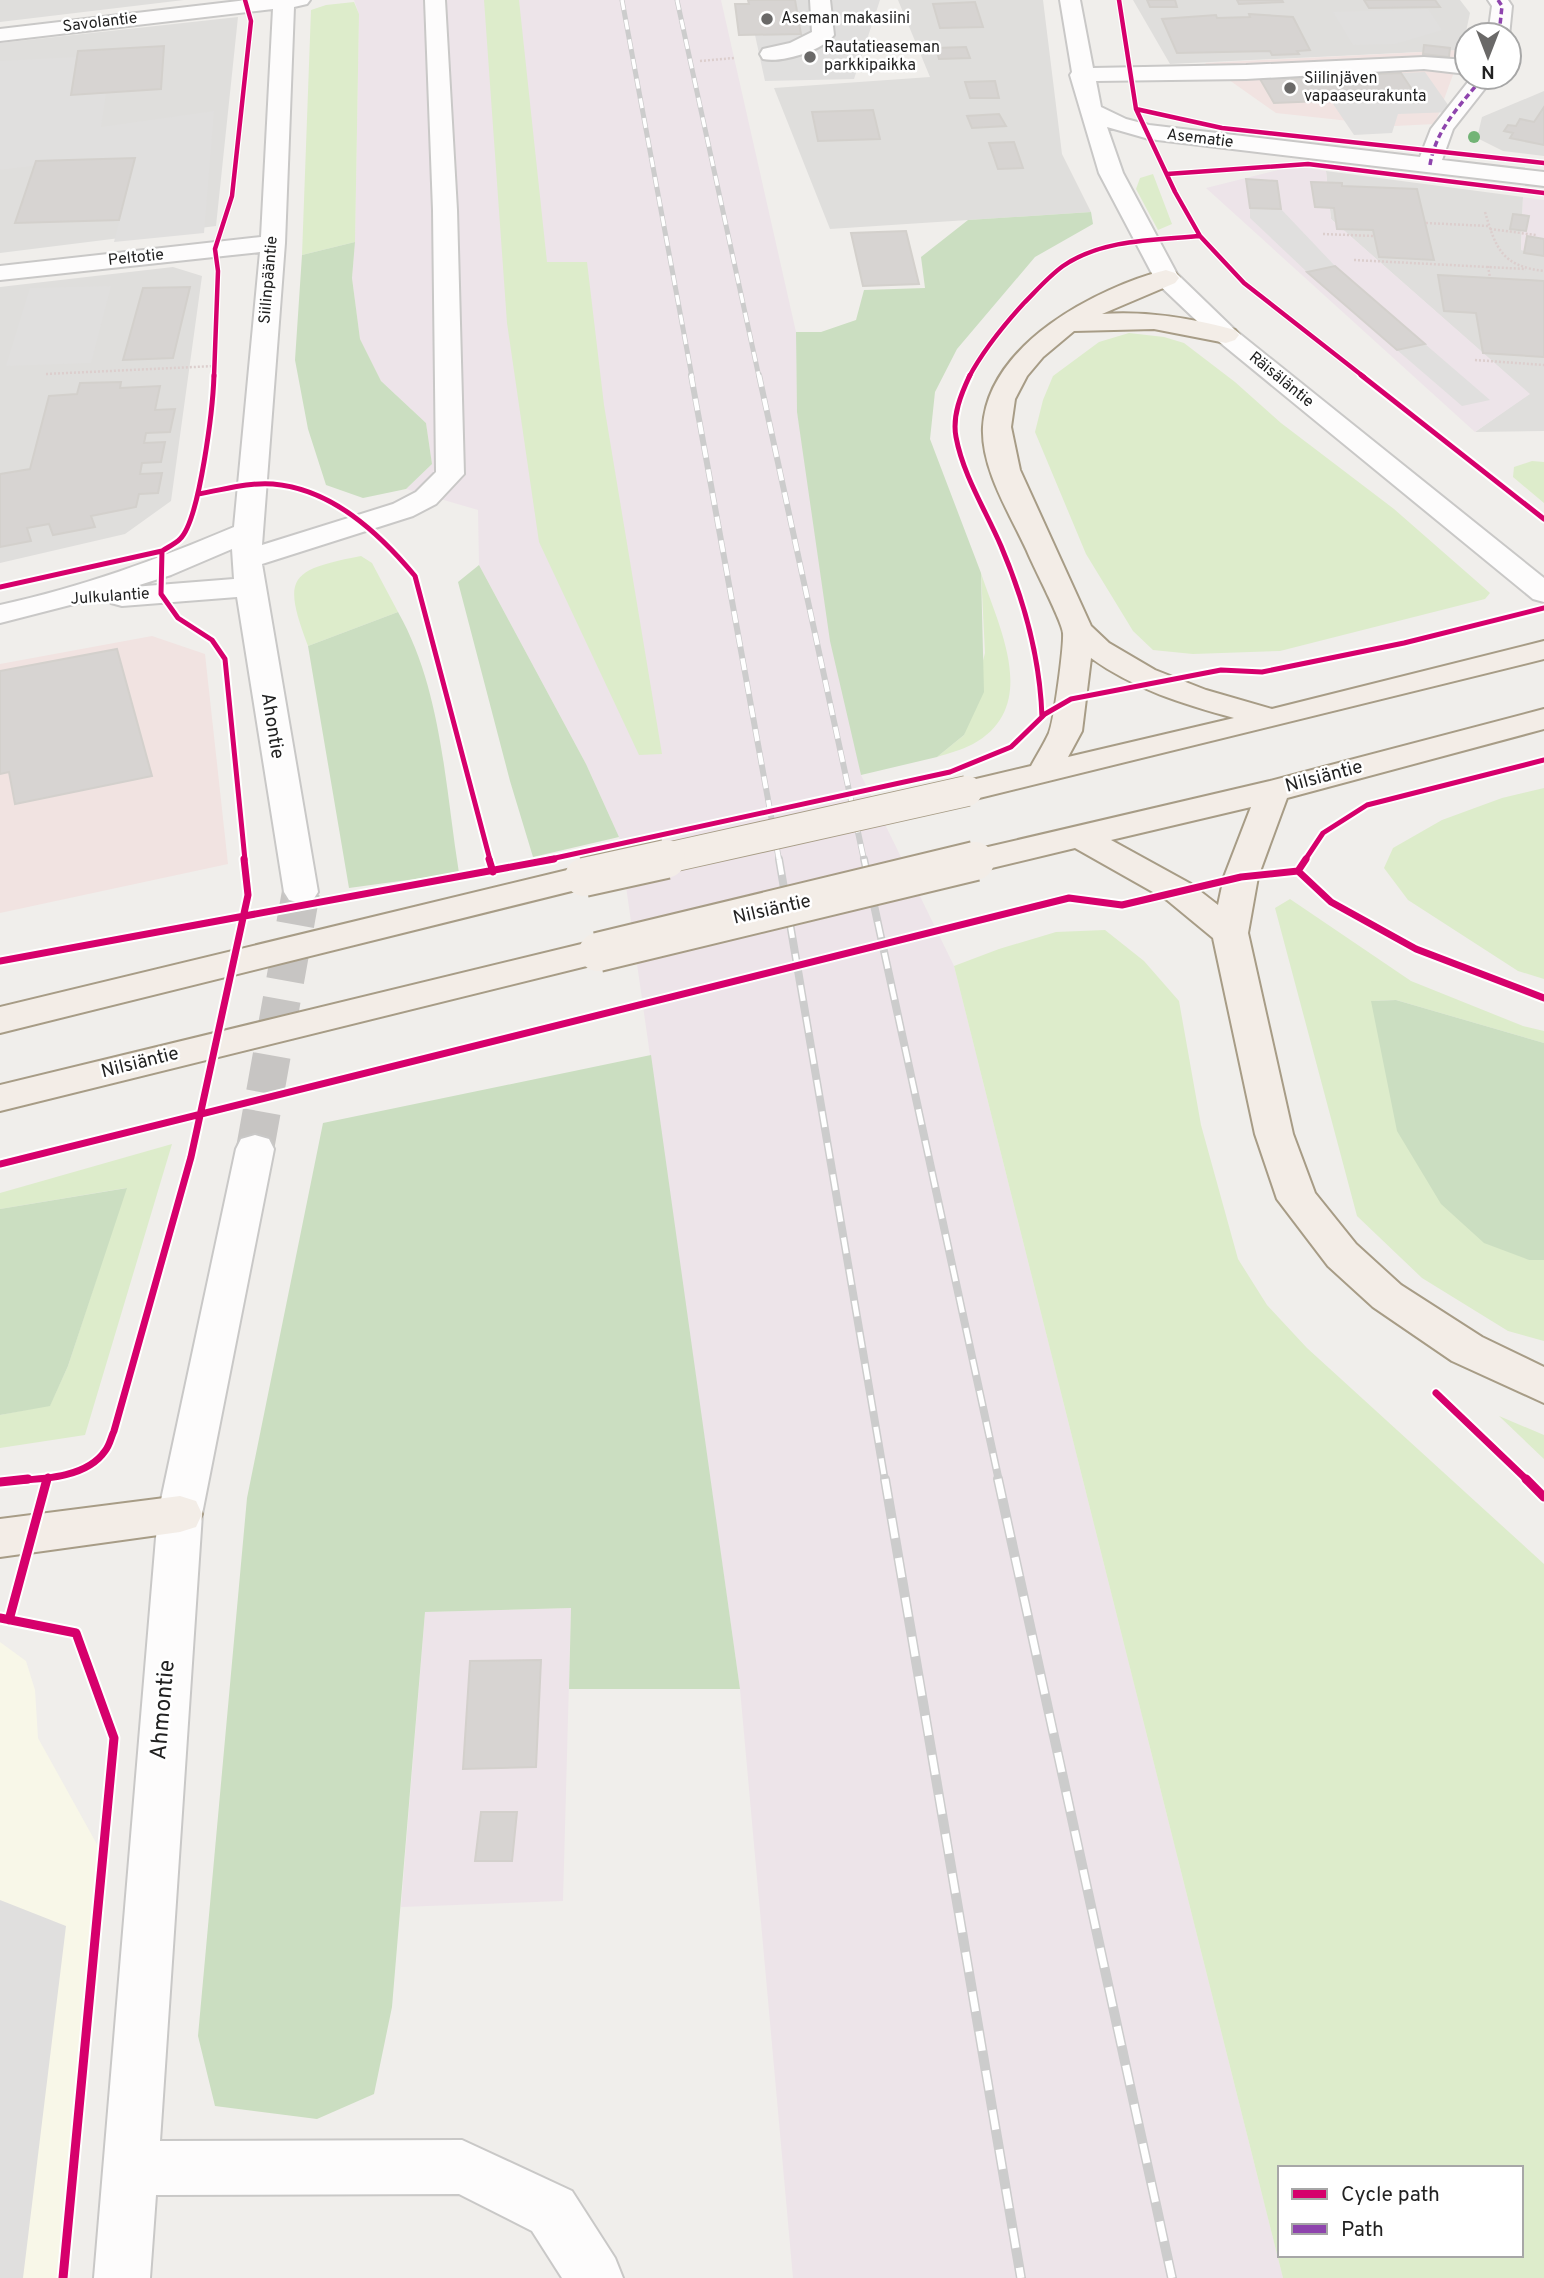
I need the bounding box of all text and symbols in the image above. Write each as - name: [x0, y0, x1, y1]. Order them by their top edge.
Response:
- street label: Savolantie: [62, 9, 138, 37]
- place label: Aseman makasiini: [781, 9, 910, 29]
- marker: Aseman makasiini: [759, 11, 775, 27]
- north arrow: [1453, 21, 1523, 91]
- place label: Rautatieaseman parkkipaikka: [824, 38, 940, 76]
- marker: Rautatieaseman parkkipaikka: [802, 49, 818, 65]
- text: N: [1481, 59, 1495, 83]
- place label: Siilinjäven vapaaseurakunta: [1304, 69, 1427, 107]
- marker: Siilinjäven vapaaseurakunta: [1282, 80, 1298, 96]
- street label: Asematie: [1165, 125, 1235, 153]
- street label: Siilinpääntie: [255, 235, 283, 325]
- street label: Peltotie: [107, 245, 165, 271]
- street label: Räisäläntie: [1245, 348, 1317, 412]
- street label: Julkulantie: [70, 584, 150, 610]
- street label: Ahontie: [255, 691, 289, 761]
- street label: Nilsiäntie: [1283, 755, 1365, 799]
- street label: Nilsiäntie: [731, 889, 813, 931]
- street label: Nilsiäntie: [99, 1042, 181, 1084]
- street label: Ahmontie: [145, 1659, 183, 1761]
- legend: [1278, 2166, 1523, 2257]
- text: Cycle path: [1341, 2182, 1440, 2209]
- text: Path: [1341, 2217, 1384, 2244]

